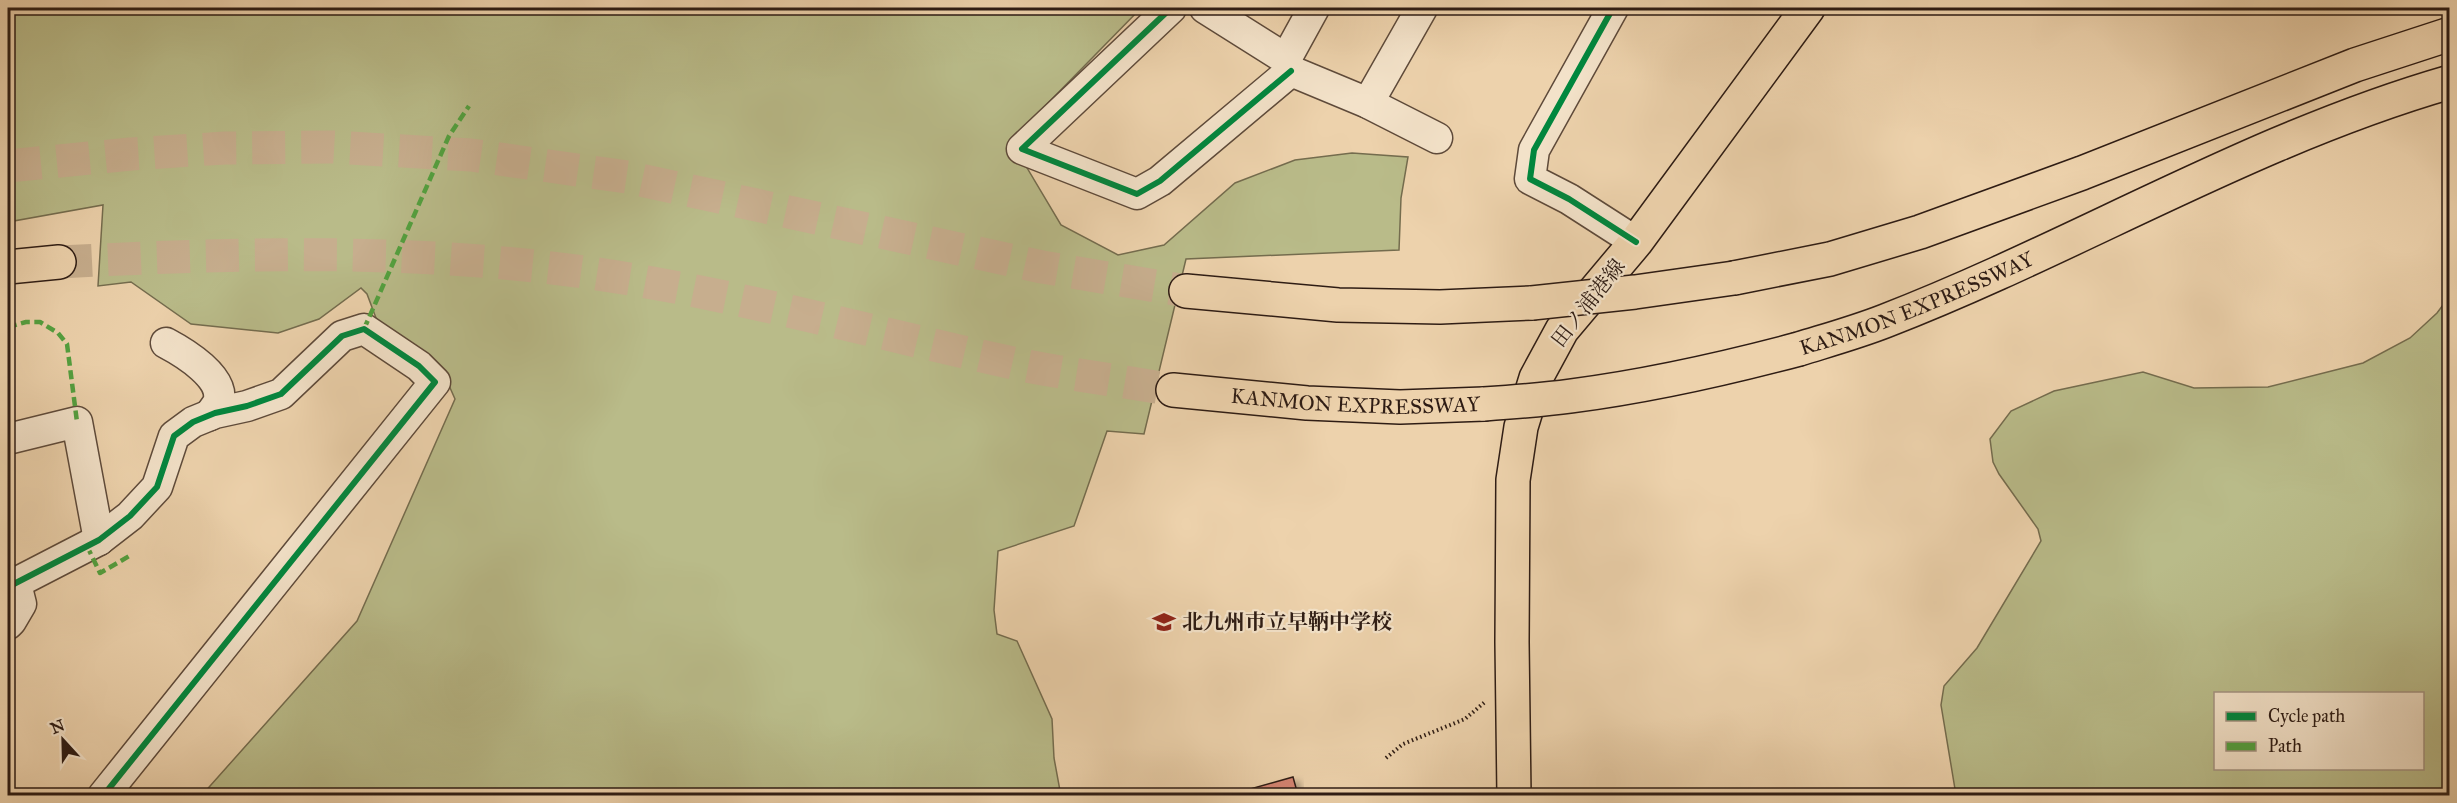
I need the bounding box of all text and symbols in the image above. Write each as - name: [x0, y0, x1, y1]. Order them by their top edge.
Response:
- street label: KANMON EXPRESSWAY: [1796, 245, 2038, 361]
- street label: 田ノ浦港線: [1545, 254, 1631, 352]
- street label: KANMON EXPRESSWAY: [1230, 383, 1481, 420]
- school or university icon: 北九州市立早鞆中学校: [1151, 609, 1177, 635]
- place label: 北九州市立早鞆中学校: [1182, 609, 1392, 635]
- legend: [2214, 692, 2424, 770]
- text: Cycle path: [2268, 705, 2345, 727]
- north arrow: [33, 710, 93, 770]
- text: N: [48, 715, 68, 738]
- text: Path: [2268, 735, 2302, 757]

